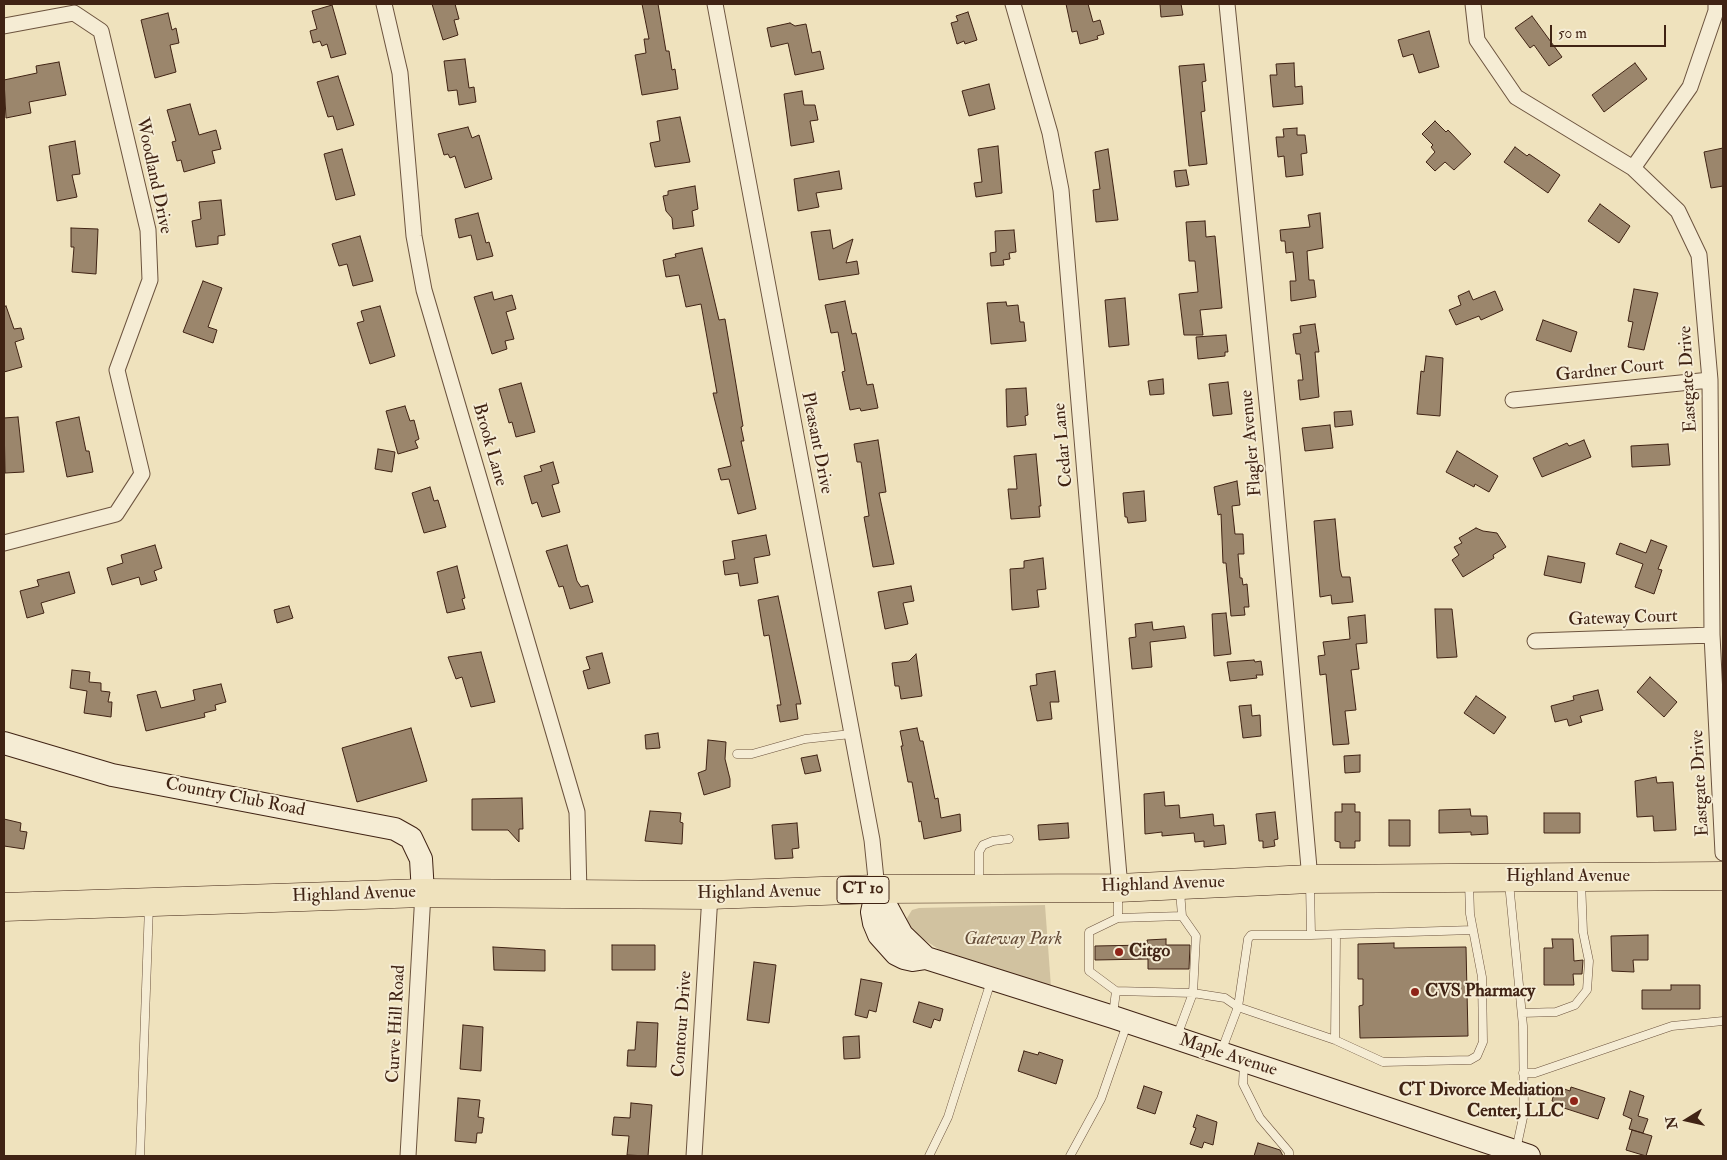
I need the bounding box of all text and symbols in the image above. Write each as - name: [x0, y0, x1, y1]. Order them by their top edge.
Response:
- scale bar: [1552, 15, 1668, 47]
- text: 50 m: [1558, 24, 1587, 43]
- street label: Woodland Drive: [130, 116, 176, 236]
- street label: Eastgate Drive: [1675, 325, 1703, 433]
- street label: Gardner Court: [1555, 355, 1665, 387]
- street label: Flagler Avenue: [1237, 389, 1267, 497]
- street label: Pleasant Drive: [796, 390, 836, 496]
- street label: Brook Lane: [467, 401, 511, 489]
- street label: Cedar Lane: [1050, 402, 1078, 488]
- street label: Gateway Court: [1568, 606, 1678, 632]
- street label: Eastgate Drive: [1687, 729, 1715, 837]
- street label: Country Club Road: [163, 774, 307, 822]
- street label: Highland Avenue: [1506, 866, 1630, 888]
- street label: Highland Avenue: [1101, 872, 1225, 898]
- road number: CT 10: [837, 876, 889, 904]
- street label: Highland Avenue: [697, 881, 821, 905]
- street label: Highland Avenue: [292, 882, 416, 908]
- park label: Gateway Park: [964, 929, 1062, 951]
- place label: Citgo: [1129, 941, 1170, 963]
- marker: Citgo: [1113, 946, 1125, 958]
- street label: Curve Hill Road: [383, 964, 411, 1084]
- street label: Contour Drive: [669, 970, 697, 1078]
- place label: CVS Pharmacy: [1425, 981, 1535, 1003]
- marker: CVS Pharmacy: [1409, 986, 1421, 998]
- street label: Maple Avenue: [1176, 1030, 1280, 1082]
- place label: CT Divorce Mediation Center, LLC: [1399, 1080, 1564, 1122]
- marker: CT Divorce Mediation Center, LLC: [1568, 1095, 1580, 1107]
- north arrow: [1662, 1095, 1712, 1145]
- text: N: [1662, 1115, 1681, 1130]

